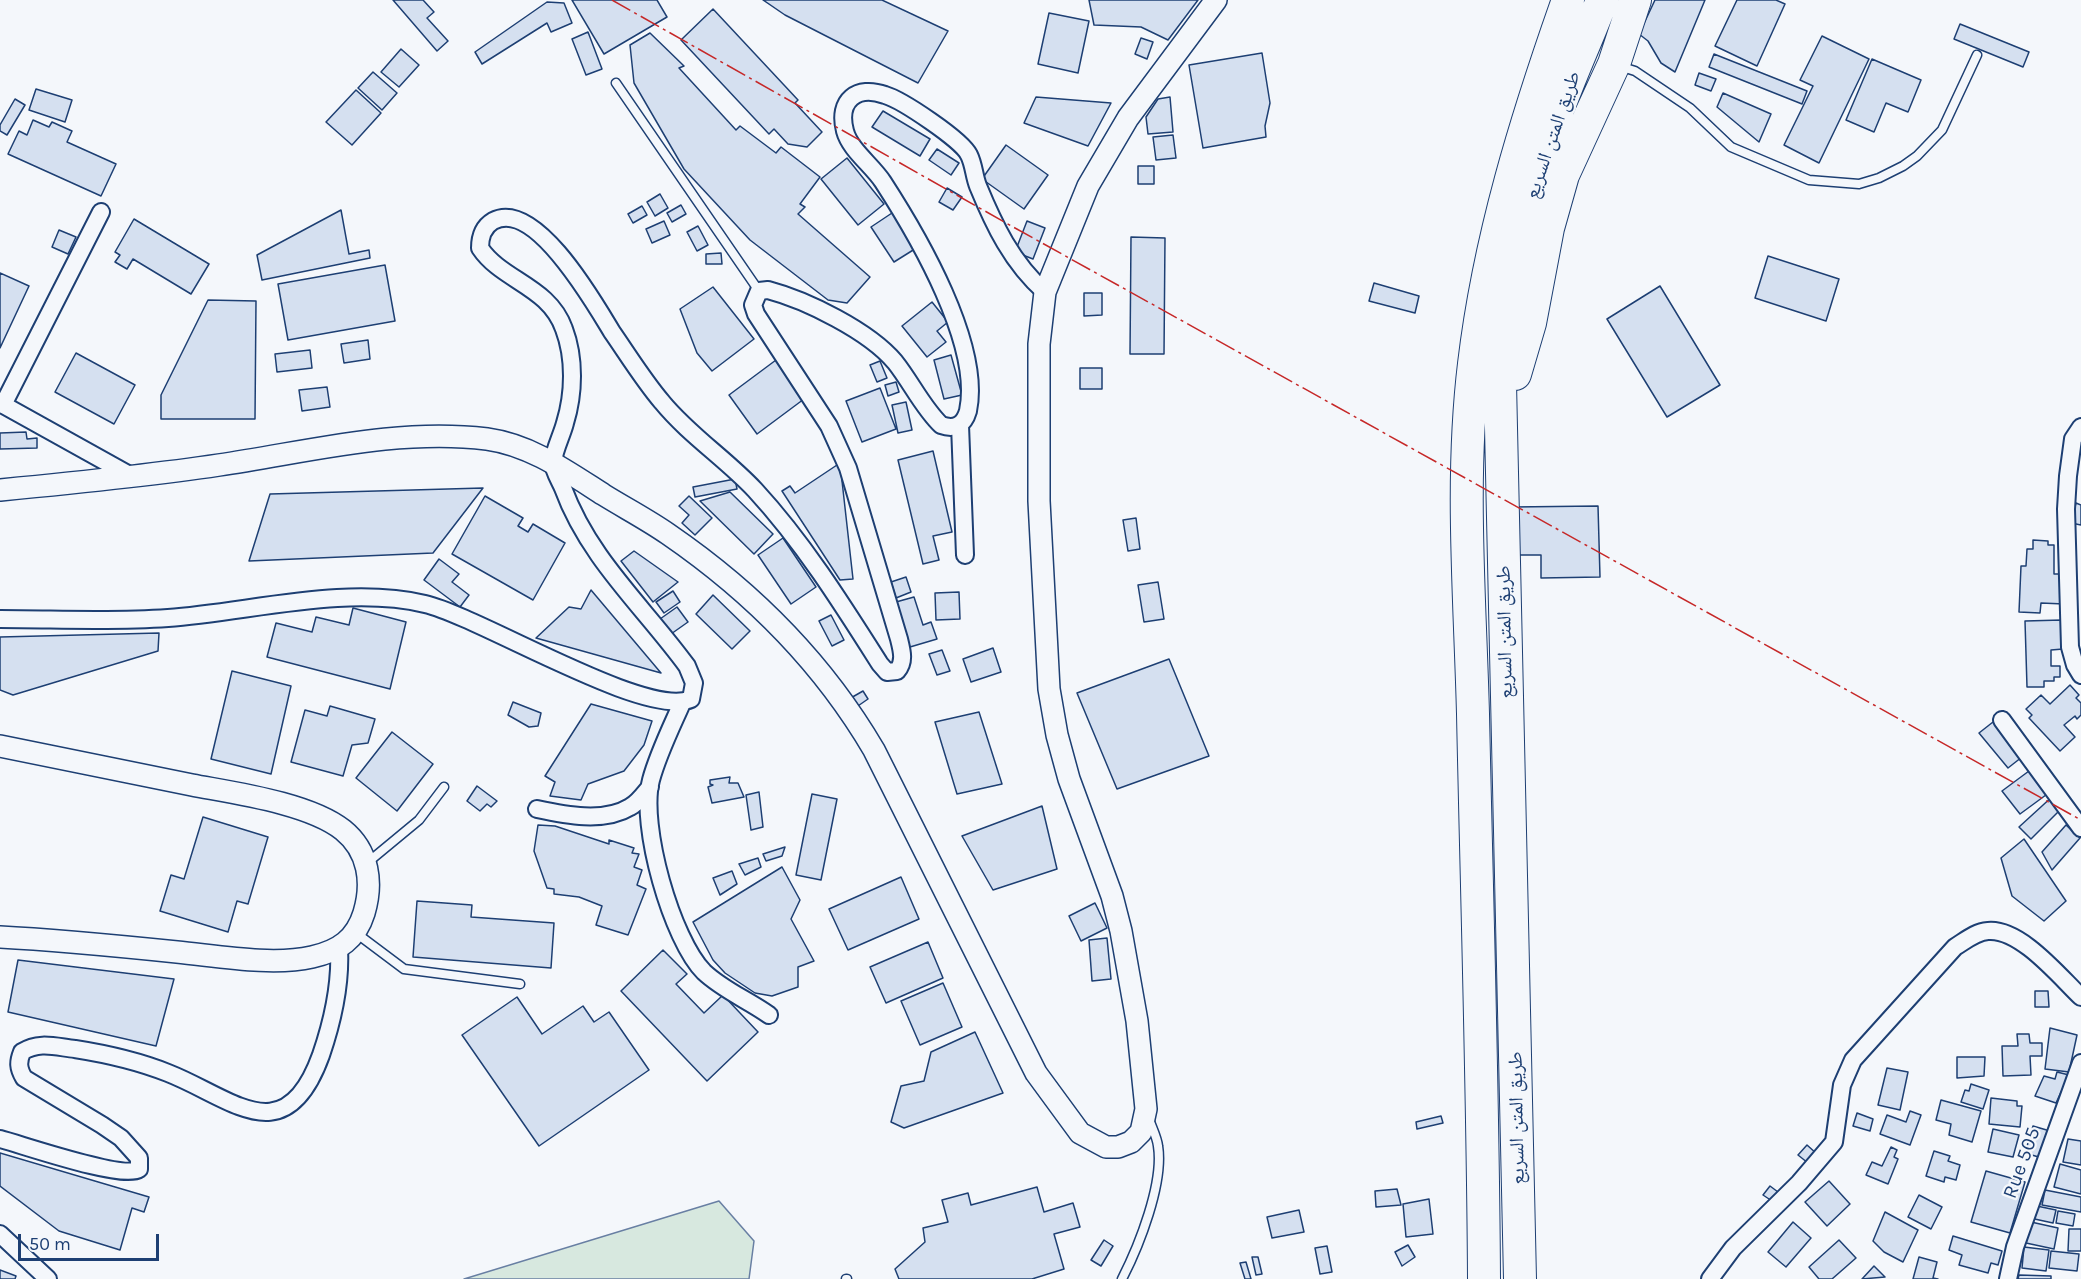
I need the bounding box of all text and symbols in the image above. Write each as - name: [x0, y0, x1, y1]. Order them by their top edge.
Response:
- street label: طريق المتن السريع: [1520, 68, 1586, 202]
- street label: طريق المتن السريع: [1492, 565, 1518, 699]
- street label: طريق المتن السريع: [1504, 1051, 1530, 1185]
- street label: Rue 505: [1998, 1124, 2046, 1202]
- scale bar: [21, 1222, 162, 1260]
- text: 50 m: [29, 1233, 71, 1255]

